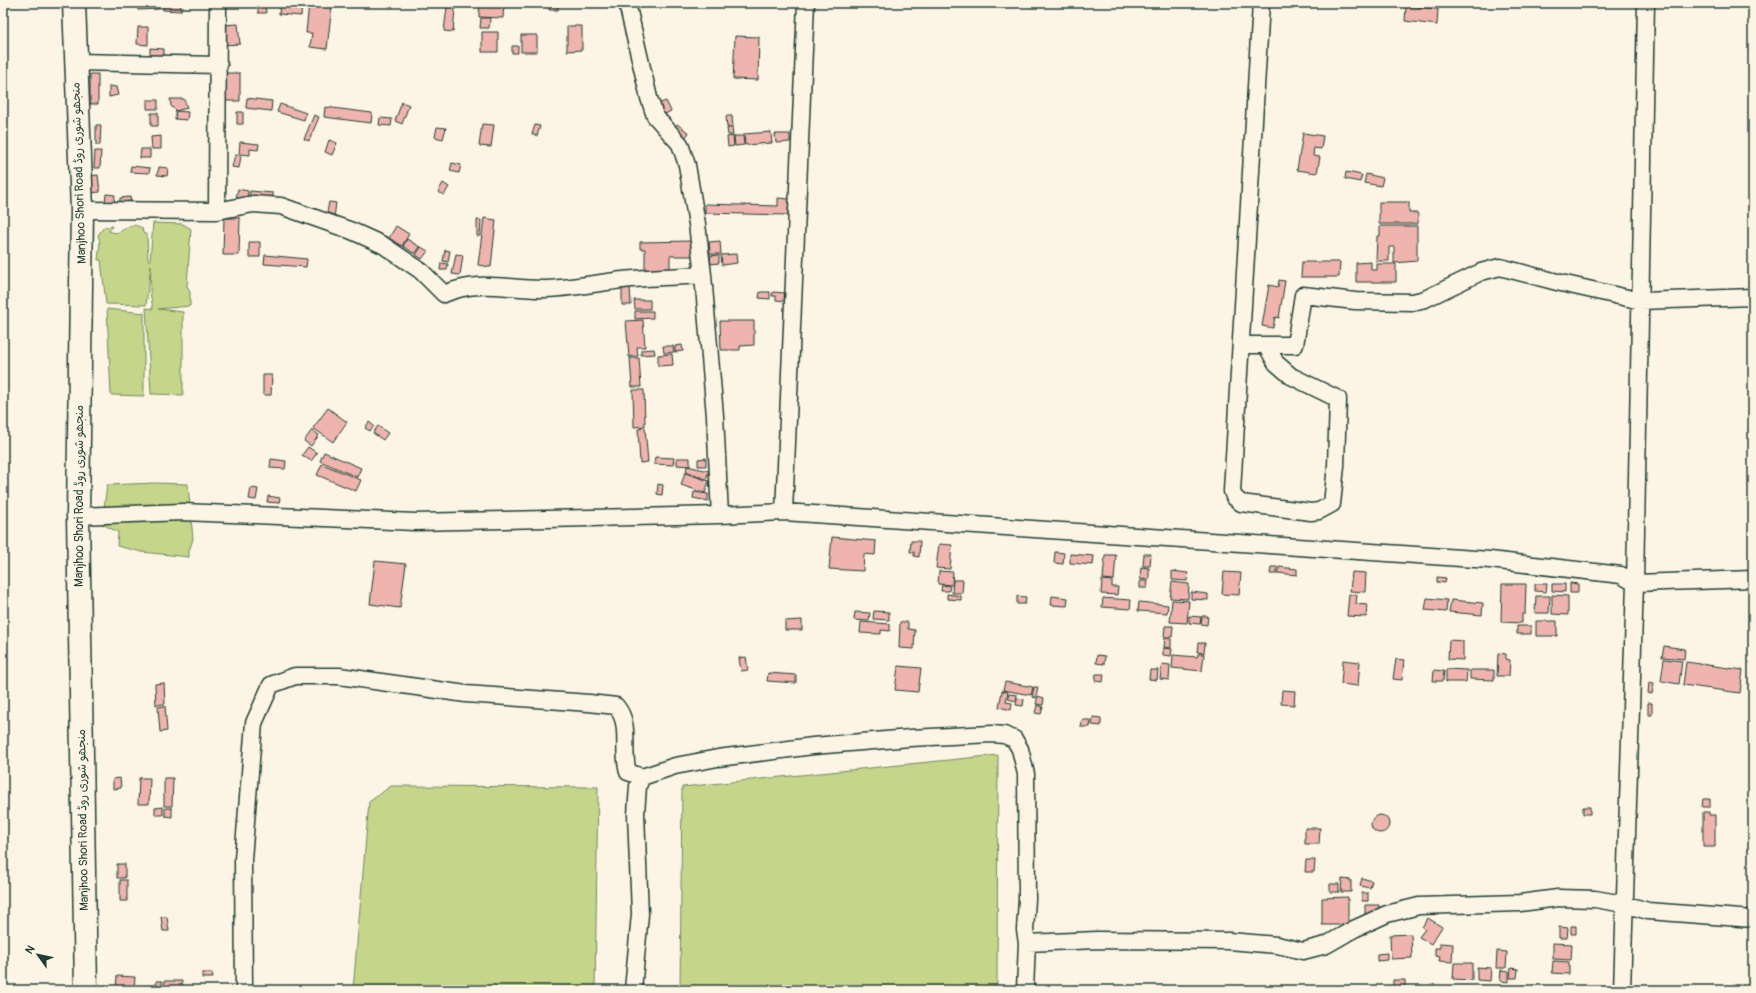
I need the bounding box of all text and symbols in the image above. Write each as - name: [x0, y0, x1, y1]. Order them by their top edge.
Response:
- street label: Manjhoo Shori Road منجھو شوری روڈ: [68, 82, 90, 264]
- street label: Manjhoo Shori Road منجھو شوری روڈ: [72, 405, 87, 587]
- street label: Manjhoo Shori Road منجھو شوری روڈ: [74, 729, 92, 911]
- north arrow: [18, 935, 58, 975]
- text: N: [23, 943, 38, 956]

